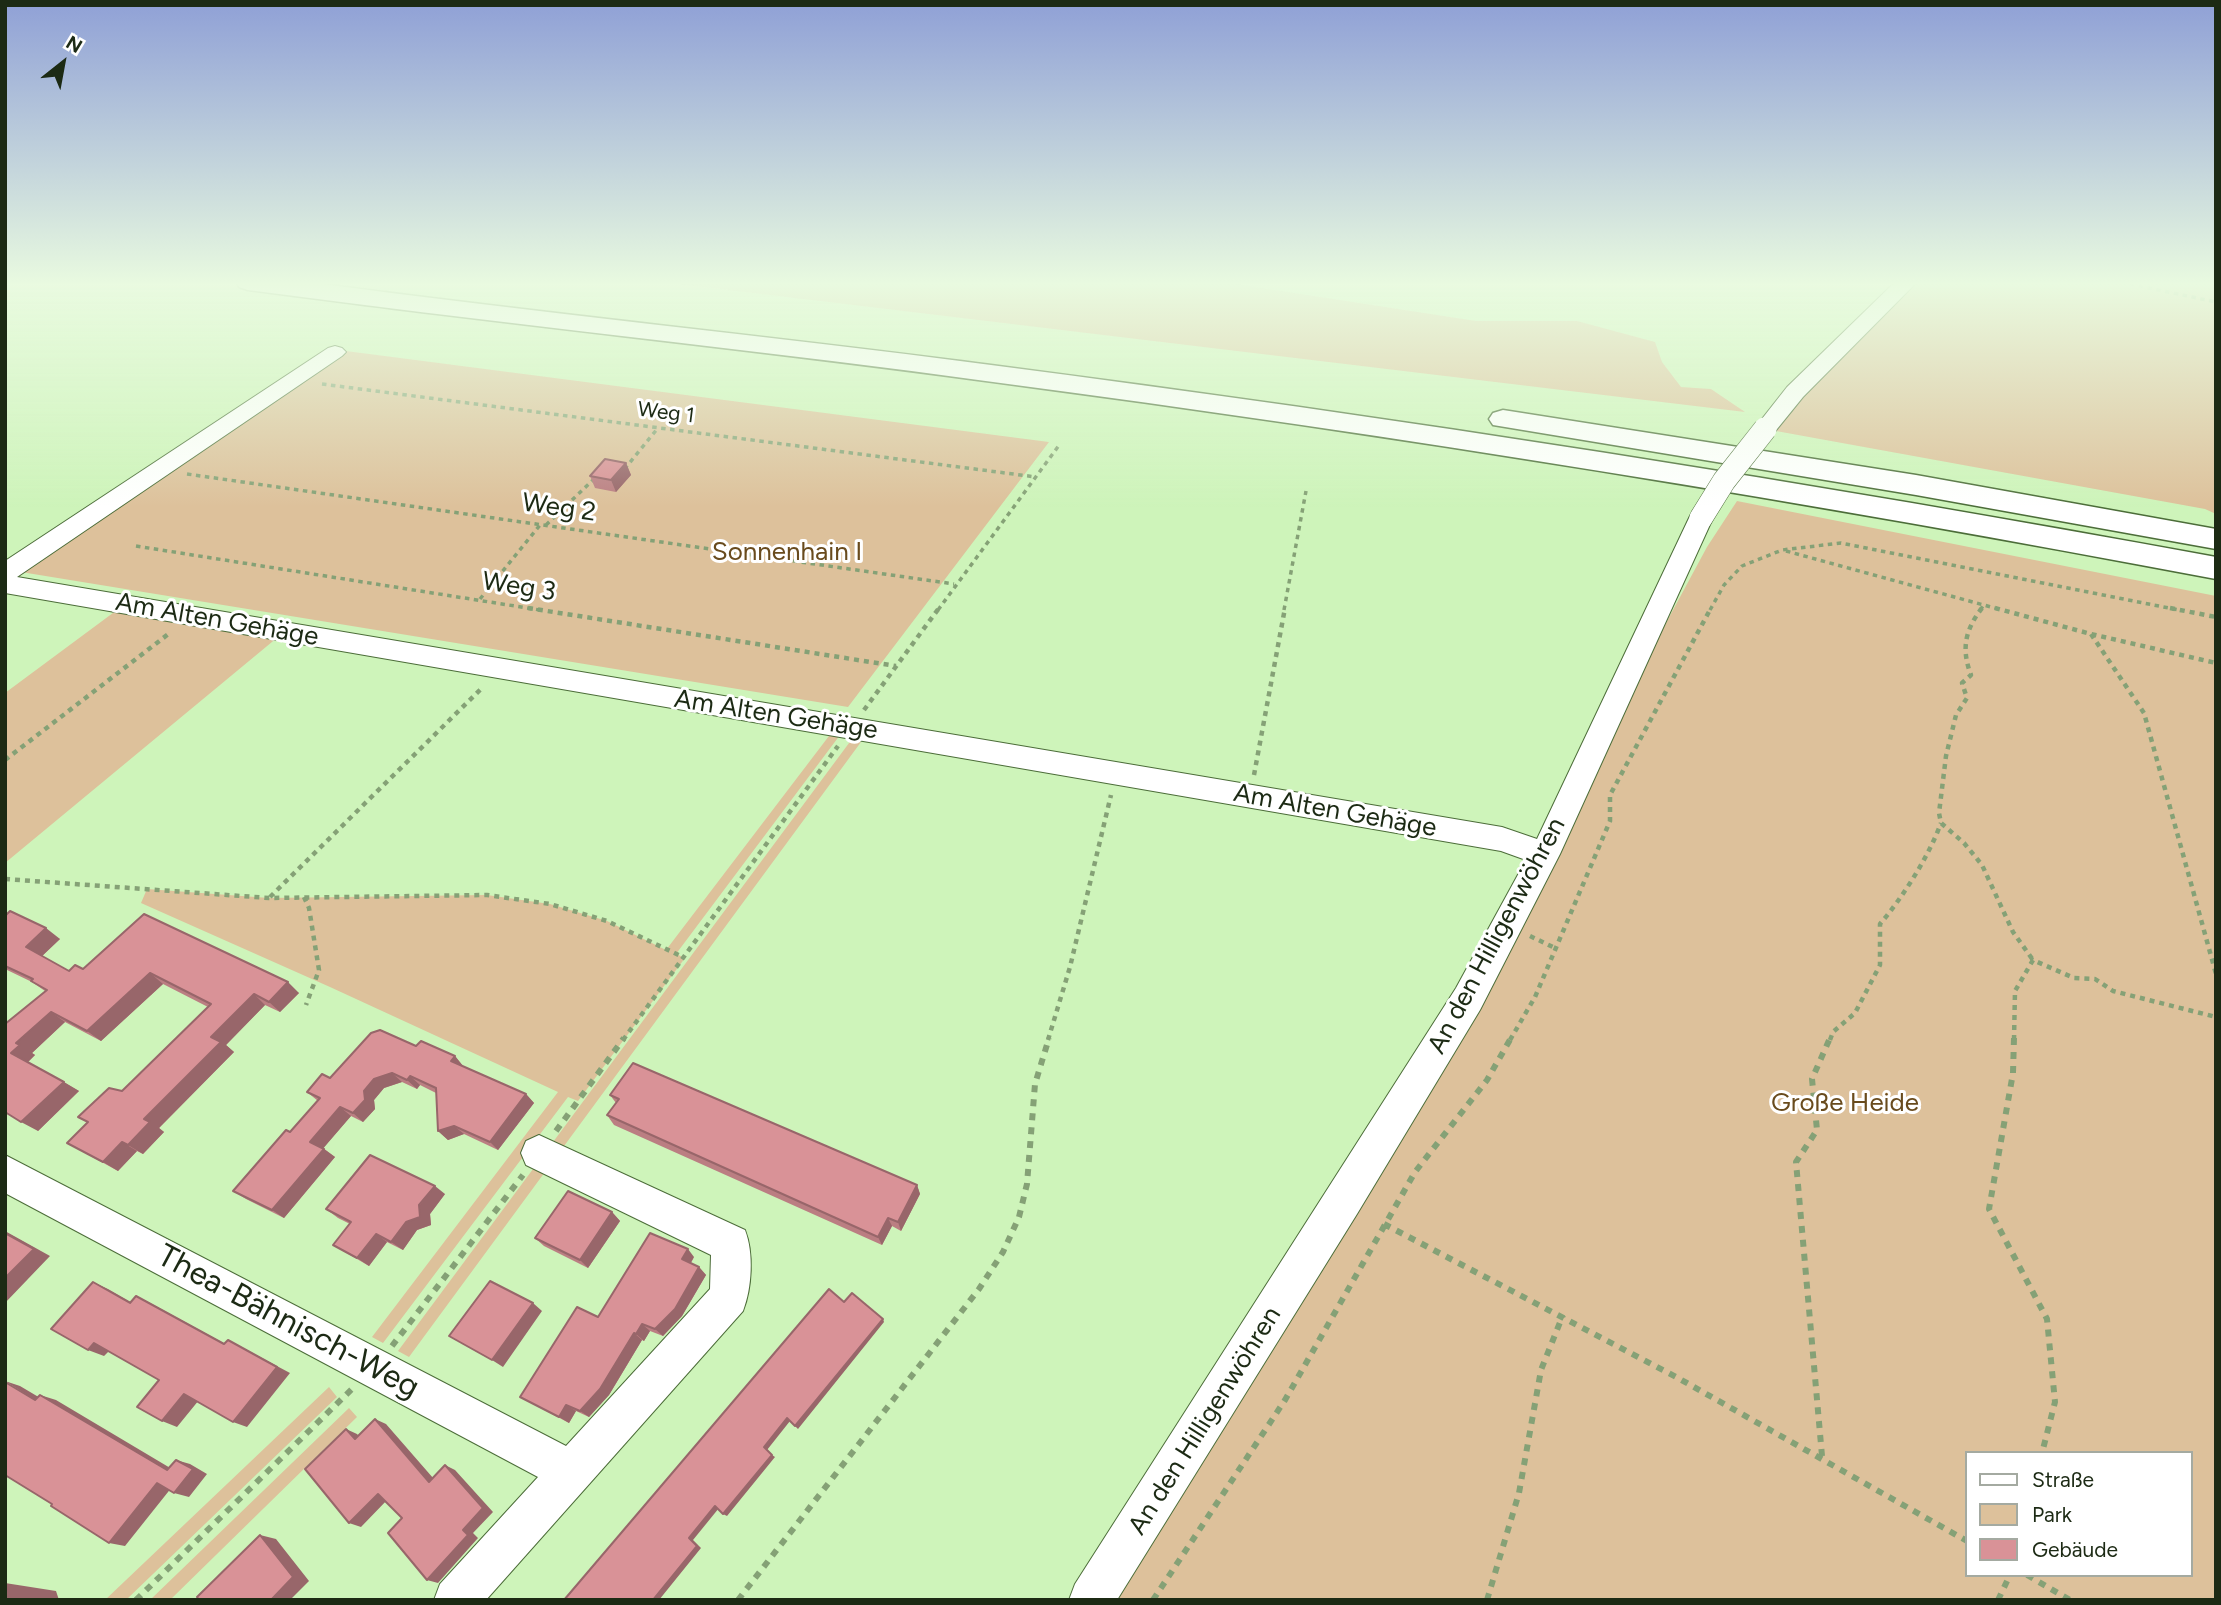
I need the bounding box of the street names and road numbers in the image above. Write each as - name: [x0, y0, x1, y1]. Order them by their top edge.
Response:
- street label: Weg 1: [636, 397, 696, 429]
- street label: Weg 2: [520, 487, 598, 529]
- street label: Weg 3: [480, 566, 558, 608]
- street label: Am Alten Gehäge: [113, 587, 321, 653]
- street label: Am Alten Gehäge: [672, 684, 880, 746]
- street label: Am Alten Gehäge: [1231, 778, 1439, 844]
- street label: An den Hilligenwöhren: [1422, 813, 1572, 1059]
- street label: Thea-Bähnisch-Weg: [151, 1237, 425, 1407]
- street label: An den Hilligenwöhren: [1122, 1301, 1288, 1541]

